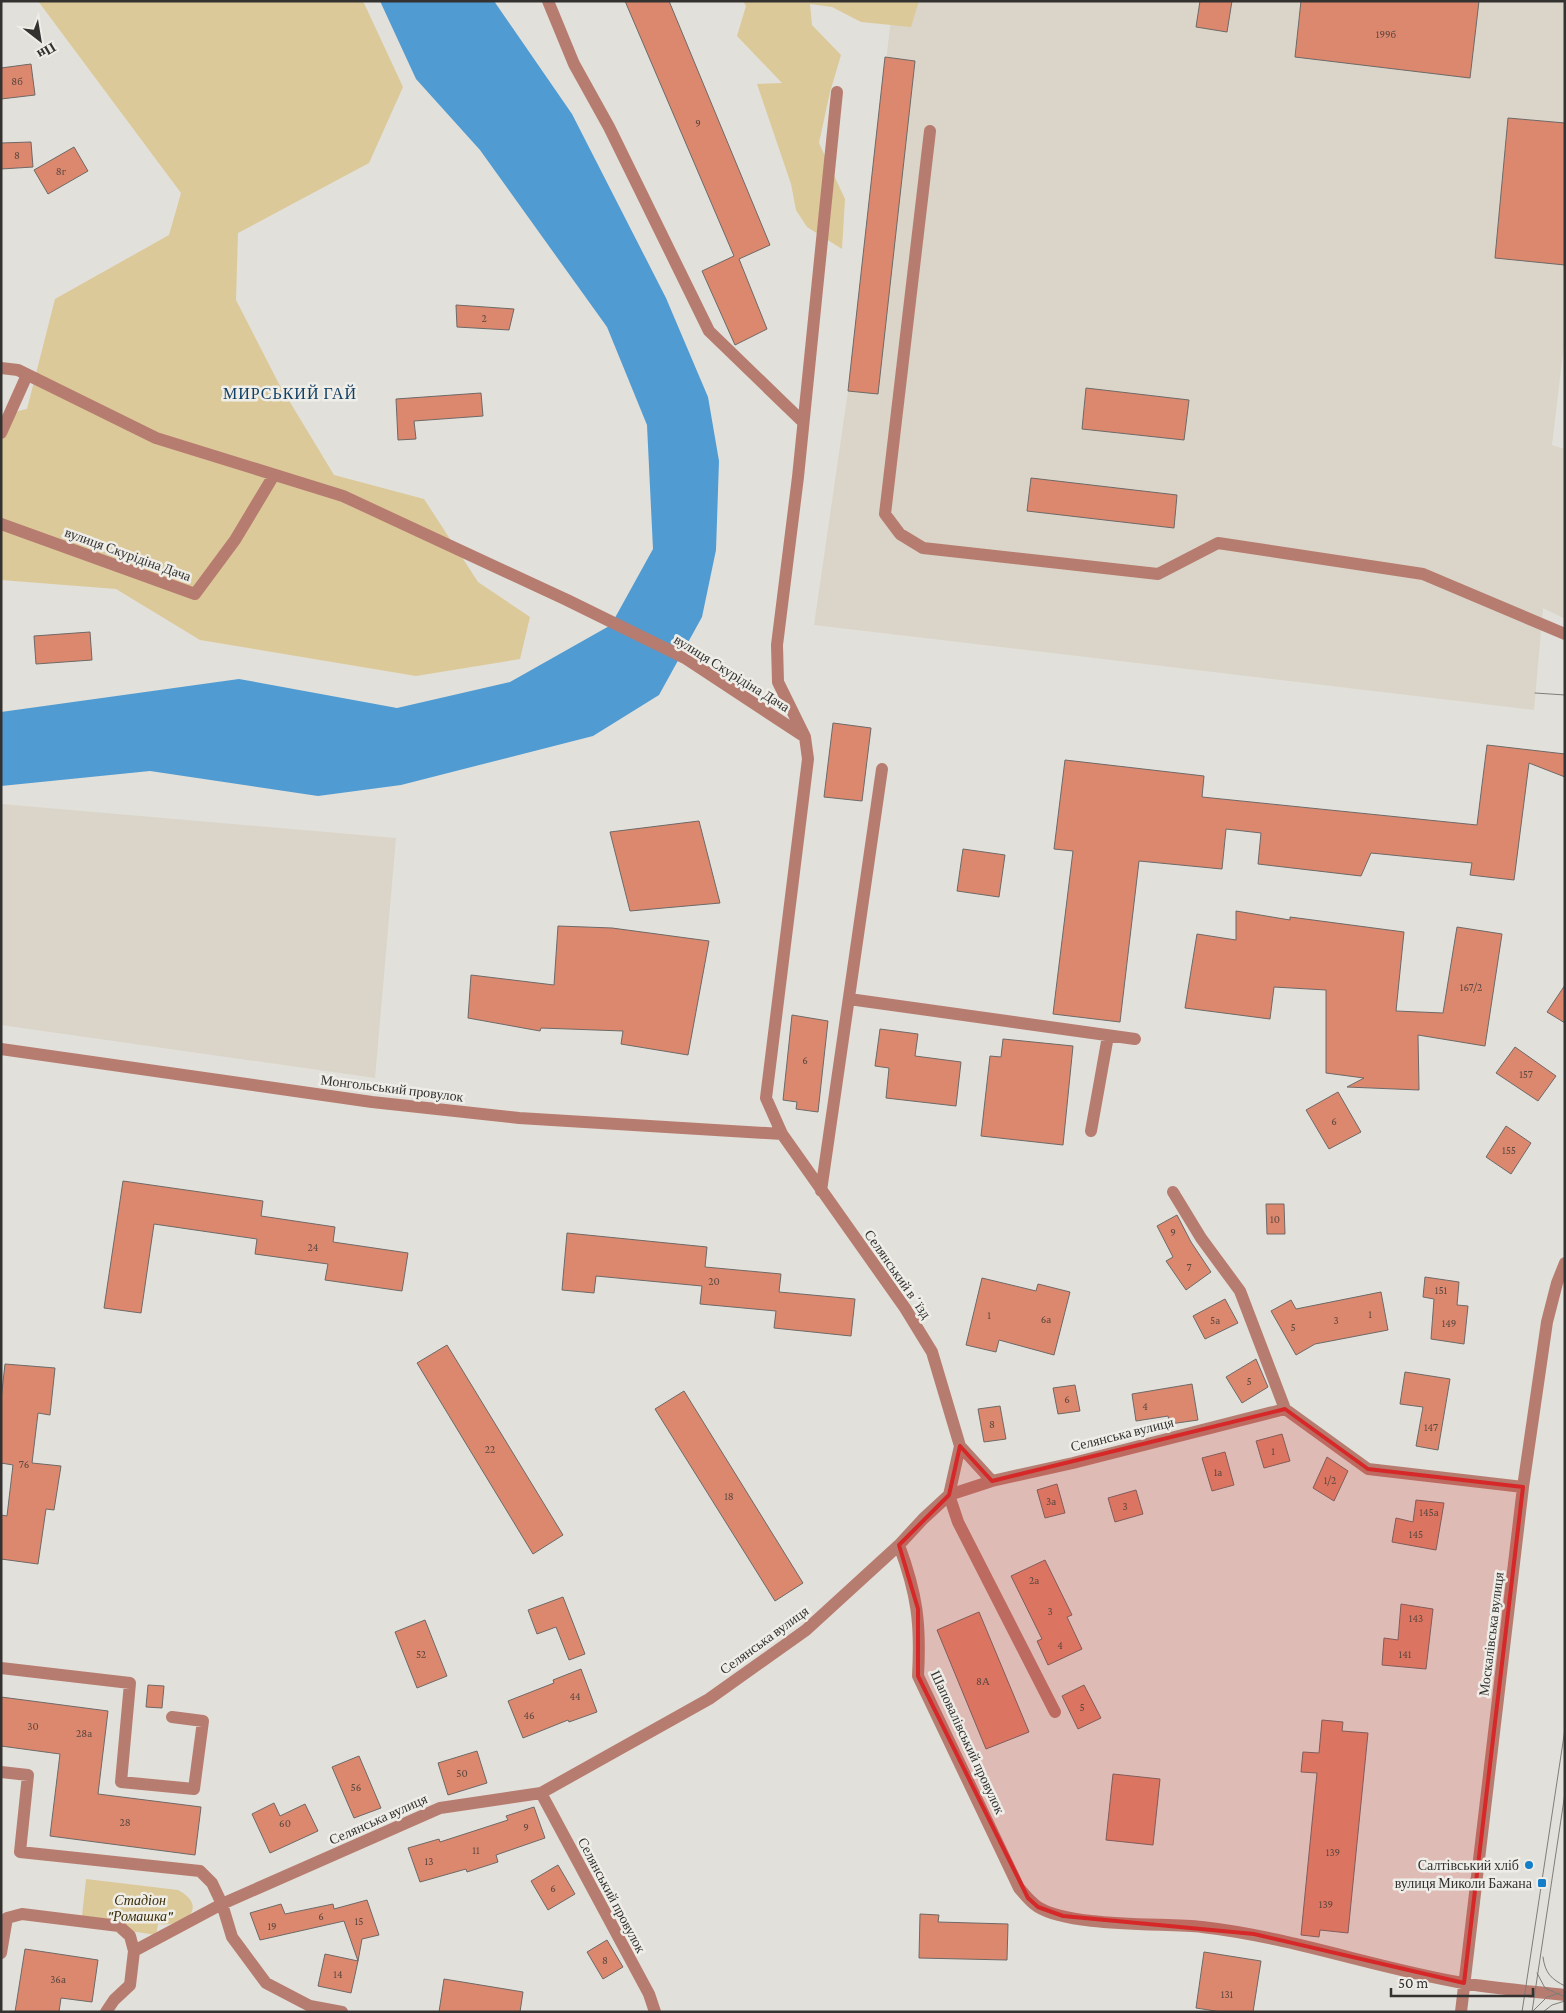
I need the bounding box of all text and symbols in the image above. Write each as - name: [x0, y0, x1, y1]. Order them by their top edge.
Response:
- north arrow: [15, 15, 65, 65]
- house number: 199б: [1376, 28, 1397, 40]
- text: Пн: [34, 39, 59, 63]
- house number: 8б: [11, 75, 23, 87]
- house number: 9: [695, 117, 701, 129]
- house number: 8: [14, 149, 20, 161]
- house number: 8г: [56, 165, 67, 177]
- house number: 2: [481, 312, 487, 324]
- district label: МИРСЬКИЙ ГАЙ: [223, 384, 357, 402]
- street label: вулиця Скурідіна Дача: [63, 524, 194, 585]
- street label: вулиця Скурідіна Дача: [671, 631, 793, 715]
- house number: 167/2: [1460, 981, 1482, 993]
- house number: 6: [802, 1054, 808, 1066]
- house number: 157: [1519, 1068, 1533, 1080]
- street label: Монгольський провулок: [320, 1071, 465, 1105]
- house number: 6: [1331, 1115, 1337, 1127]
- house number: 155: [1502, 1144, 1516, 1156]
- house number: 10: [1270, 1213, 1280, 1225]
- house number: 9: [1170, 1226, 1176, 1238]
- street label: Селянський вʼїзд: [861, 1227, 935, 1321]
- house number: 24: [308, 1241, 319, 1253]
- house number: 7: [1186, 1261, 1192, 1273]
- house number: 20: [708, 1275, 720, 1287]
- house number: 151: [1435, 1284, 1448, 1296]
- house number: 1: [1368, 1308, 1372, 1320]
- house number: 1: [987, 1309, 991, 1321]
- house number: 6а: [1041, 1313, 1051, 1325]
- house number: 5а: [1210, 1314, 1220, 1326]
- house number: 3: [1333, 1314, 1339, 1326]
- house number: 149: [1442, 1317, 1456, 1329]
- house number: 5: [1290, 1321, 1296, 1333]
- house number: 5: [1246, 1375, 1252, 1387]
- house number: 6: [1064, 1393, 1070, 1405]
- house number: 4: [1142, 1400, 1148, 1412]
- street label: Селянська вулиця: [1069, 1413, 1176, 1455]
- house number: 8: [989, 1418, 995, 1430]
- house number: 147: [1424, 1421, 1438, 1433]
- house number: 22: [485, 1443, 495, 1455]
- house number: 1: [1271, 1445, 1275, 1457]
- house number: 76: [19, 1458, 29, 1470]
- house number: 1а: [1214, 1466, 1222, 1478]
- house number: 1/2: [1324, 1474, 1336, 1486]
- house number: 18: [724, 1490, 734, 1502]
- house number: 3а: [1046, 1495, 1056, 1507]
- house number: 3: [1122, 1500, 1128, 1512]
- house number: 145а: [1419, 1506, 1439, 1518]
- house number: 145: [1409, 1528, 1423, 1540]
- street label: Москалівська вулиця: [1475, 1570, 1507, 1697]
- house number: 2а: [1029, 1574, 1039, 1586]
- street label: Селянська вулиця: [717, 1602, 812, 1678]
- house number: 3: [1047, 1605, 1053, 1617]
- house number: 143: [1409, 1612, 1423, 1624]
- house number: 4: [1057, 1639, 1063, 1651]
- house number: 52: [416, 1648, 426, 1660]
- house number: 141: [1399, 1648, 1412, 1660]
- street label: Шаповалівський провулок: [928, 1668, 1008, 1817]
- house number: 8А: [976, 1675, 990, 1687]
- house number: 44: [569, 1690, 581, 1702]
- house number: 5: [1079, 1701, 1085, 1713]
- house number: 46: [523, 1709, 535, 1721]
- house number: 30: [27, 1720, 39, 1732]
- house number: 28а: [76, 1727, 92, 1739]
- house number: 50: [456, 1767, 468, 1779]
- house number: 56: [351, 1781, 361, 1793]
- street label: Селянська вулиця: [327, 1790, 430, 1848]
- house number: 28: [119, 1816, 131, 1828]
- house number: 60: [279, 1817, 291, 1829]
- house number: 9: [523, 1821, 529, 1833]
- street label: Селянський провулок: [575, 1835, 649, 1956]
- house number: 11: [472, 1844, 480, 1856]
- house number: 139: [1326, 1846, 1340, 1858]
- house number: 13: [425, 1855, 433, 1867]
- place label: Салтівський хліб: [1418, 1857, 1519, 1873]
- marker: Салтівський хліб: [1523, 1859, 1535, 1871]
- place label: вулиця Миколи Бажана: [1395, 1875, 1533, 1891]
- marker: вулиця Миколи Бажана: [1536, 1877, 1548, 1889]
- house number: 6: [550, 1882, 556, 1894]
- park label: Стадіон "Ромашка": [107, 1892, 174, 1924]
- house number: 139: [1319, 1898, 1333, 1910]
- house number: 6: [318, 1910, 324, 1922]
- house number: 15: [355, 1915, 363, 1927]
- house number: 19: [267, 1920, 277, 1932]
- house number: 8: [602, 1954, 608, 1966]
- scale bar: [1391, 1966, 1534, 1998]
- house number: 14: [333, 1968, 343, 1980]
- house number: 36а: [50, 1973, 66, 1985]
- text: 50 m: [1398, 1975, 1428, 1991]
- house number: 131: [1221, 1988, 1234, 2000]

